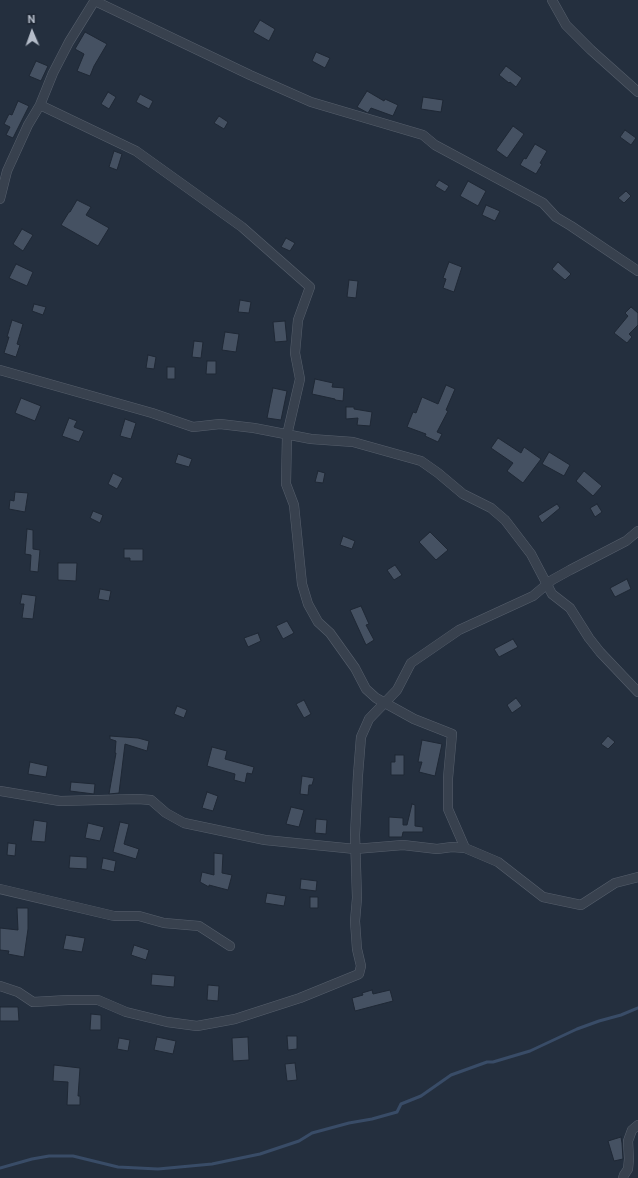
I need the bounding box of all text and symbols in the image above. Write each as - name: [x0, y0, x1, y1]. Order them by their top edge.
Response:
- north arrow: [12, 12, 52, 52]
- text: N: [27, 13, 36, 26]

